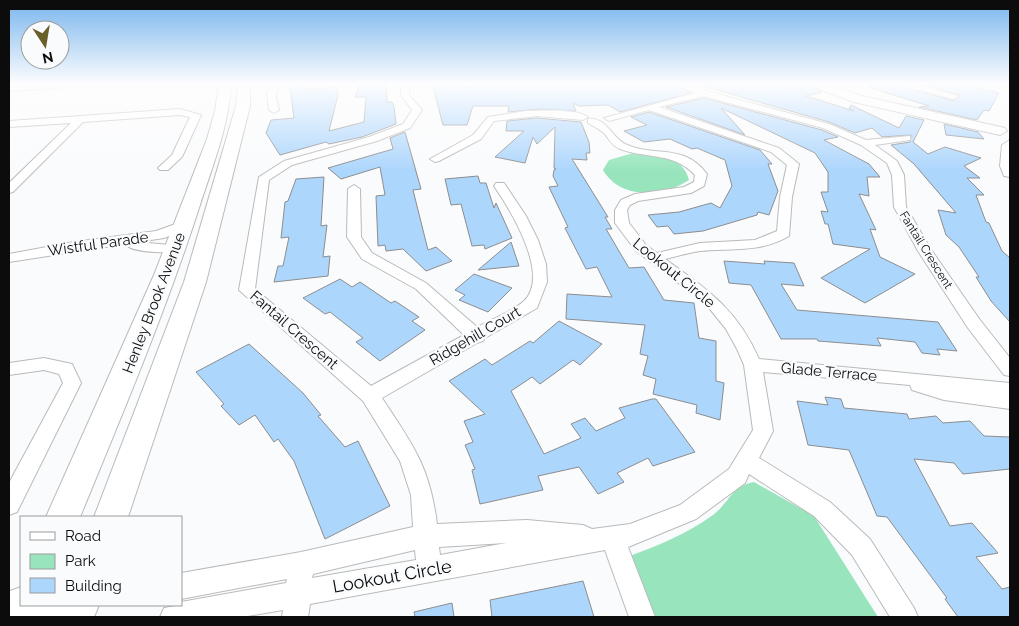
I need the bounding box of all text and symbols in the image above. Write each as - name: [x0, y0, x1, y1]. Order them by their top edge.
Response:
- north arrow: [20, 20, 70, 70]
- text: N: [41, 49, 55, 67]
- street label: Fantail Crescent: [897, 209, 955, 291]
- street label: Wistful Parade: [46, 228, 150, 260]
- street label: Henley Brook Avenue: [119, 230, 189, 376]
- street label: Lookout Circle: [629, 234, 719, 312]
- street label: Fantail Crescent: [246, 287, 342, 373]
- street label: Ridgehill Court: [426, 303, 524, 369]
- street label: Glade Terrace: [780, 359, 878, 385]
- legend: [20, 516, 182, 606]
- text: Road: [65, 527, 101, 545]
- text: Park: [65, 552, 96, 570]
- street label: Lookout Circle: [331, 555, 454, 597]
- text: Building: [65, 577, 122, 595]

